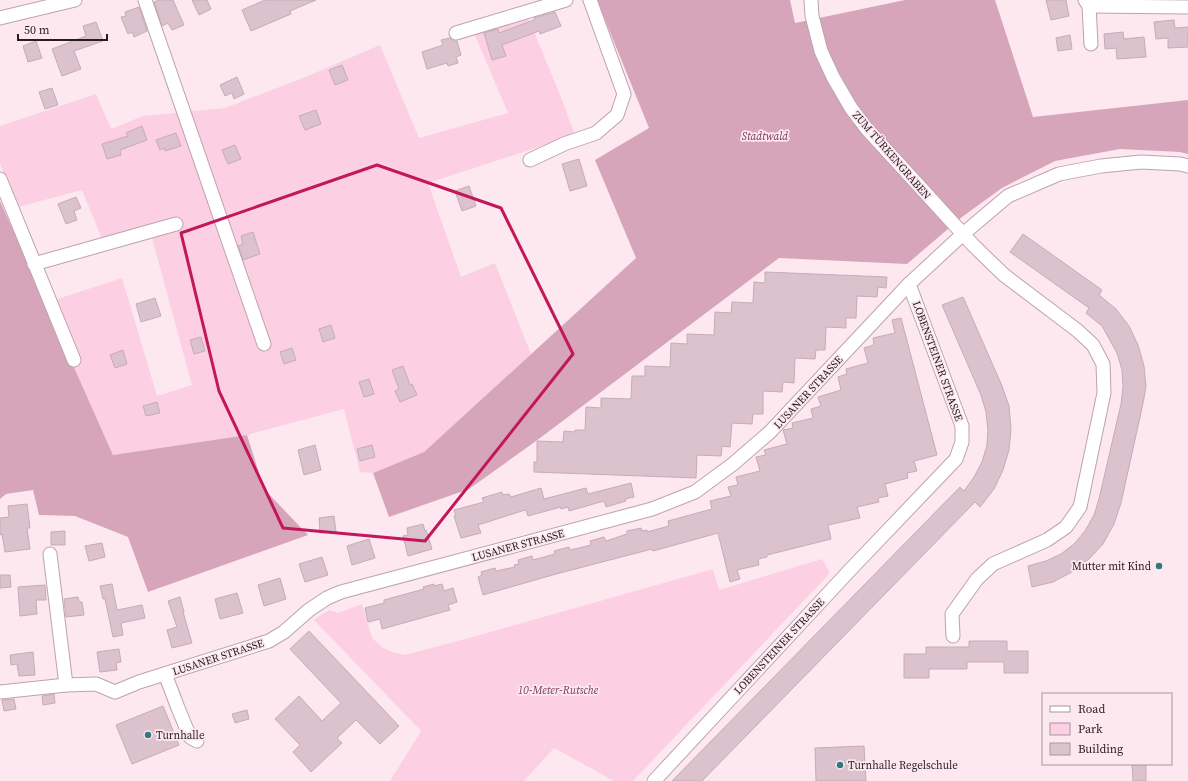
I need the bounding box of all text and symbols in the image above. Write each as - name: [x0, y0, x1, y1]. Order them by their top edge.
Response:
- scale bar: [18, 16, 107, 42]
- text: 50 m: [24, 22, 50, 38]
- street label: ZUM TÜRKENGRABEN: [849, 107, 935, 203]
- park label: Stadtwald: [742, 129, 788, 144]
- street label: LOBENSTEINER STRASSE: [909, 299, 966, 424]
- street label: LUSANER STRASSE: [770, 352, 847, 432]
- street label: LUSANER STRASSE: [470, 526, 566, 565]
- place label: Mutter mit Kind: [1072, 559, 1152, 574]
- marker: Mutter mit Kind: [1154, 561, 1164, 571]
- street label: LOBENSTEINER STRASSE: [731, 595, 828, 698]
- street label: LUSANER STRASSE: [171, 636, 266, 679]
- park label: 10-Meter-Rutsche: [518, 683, 599, 698]
- legend: [1042, 693, 1172, 765]
- text: Road: [1078, 701, 1105, 717]
- text: Park: [1078, 721, 1103, 737]
- place label: Turnhalle: [156, 728, 205, 743]
- marker: Turnhalle: [143, 730, 153, 740]
- text: Building: [1078, 741, 1123, 757]
- place label: Turnhalle Regelschule: [848, 758, 958, 773]
- marker: Turnhalle Regelschule: [835, 760, 845, 770]

